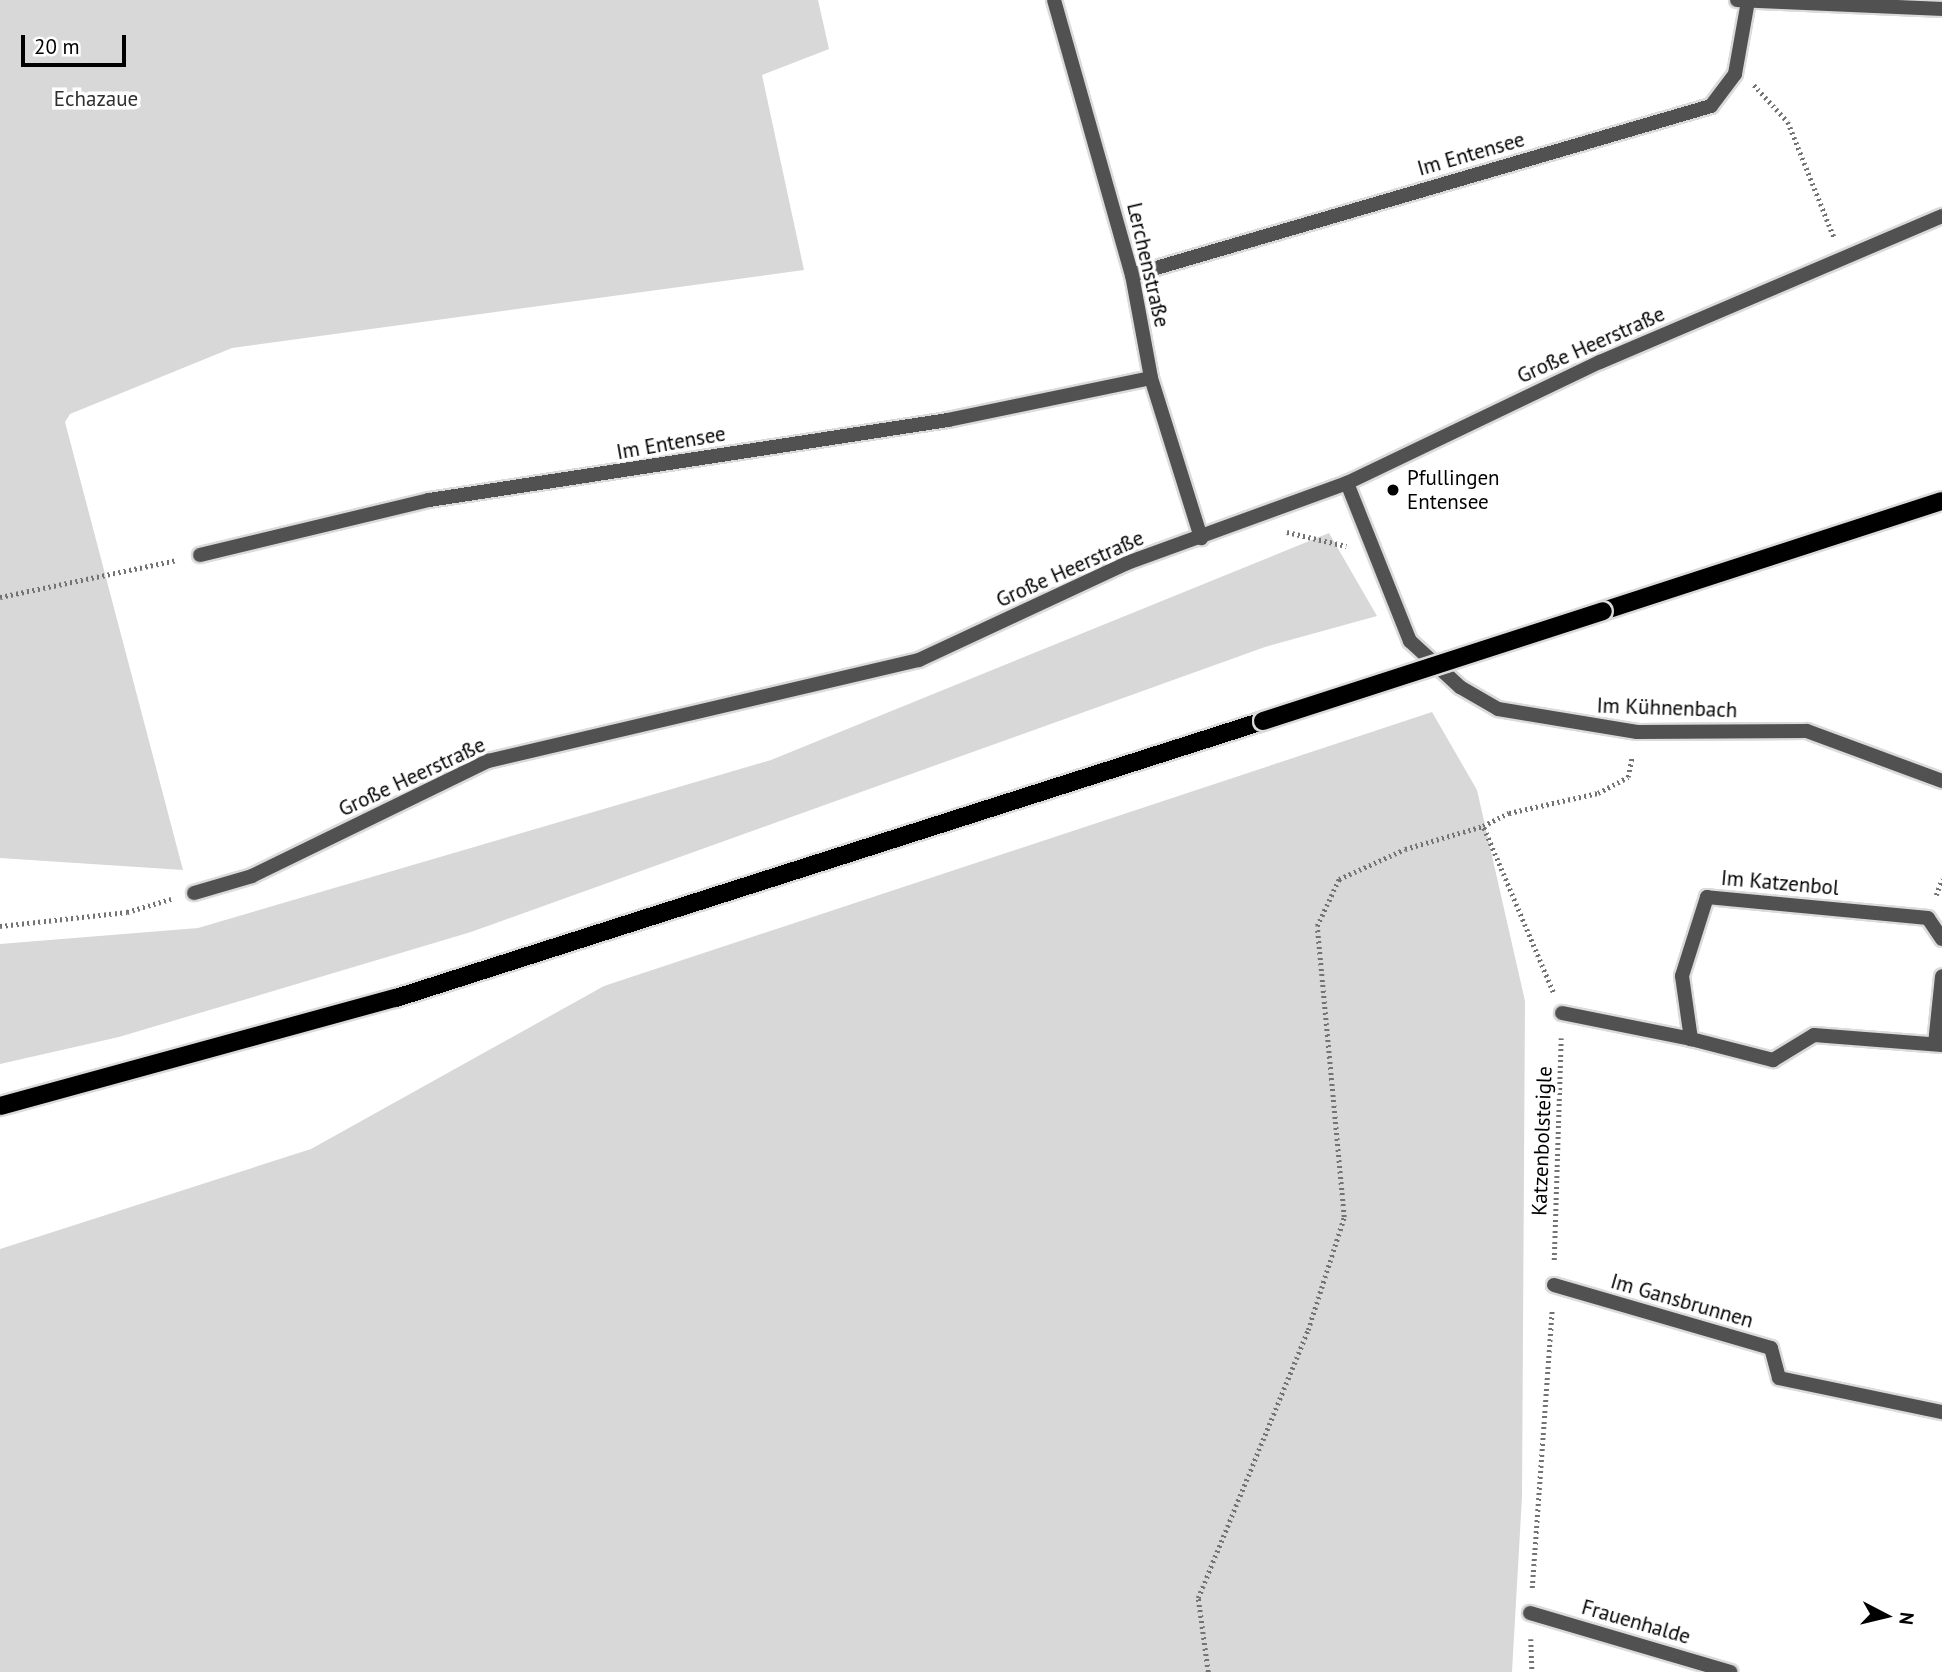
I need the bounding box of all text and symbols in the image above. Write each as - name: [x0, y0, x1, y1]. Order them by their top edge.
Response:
- scale bar: [24, 21, 130, 65]
- text: 20 m: [34, 33, 80, 60]
- park label: Echazaue: [54, 86, 138, 112]
- street label: Im Entensee: [1414, 127, 1528, 181]
- street label: Lerchenstraße: [1121, 200, 1175, 330]
- street label: Große Heerstraße: [1513, 301, 1669, 389]
- street label: Im Entensee: [614, 421, 728, 465]
- place label: Pfullingen Entensee: [1407, 465, 1500, 515]
- marker: Pfullingen Entensee: [1385, 482, 1401, 498]
- street label: Große Heerstraße: [992, 525, 1148, 613]
- street label: Im Kühnenbach: [1596, 693, 1738, 723]
- street label: Große Heerstraße: [335, 732, 489, 822]
- street label: Im Katzenbol: [1720, 865, 1840, 901]
- street label: Katzenbolsteigle: [1527, 1066, 1557, 1216]
- street label: Im Gansbrunnen: [1608, 1269, 1756, 1333]
- north arrow: [1851, 1581, 1921, 1651]
- street label: Frauenhalde: [1579, 1594, 1693, 1650]
- text: N: [1894, 1611, 1920, 1626]

